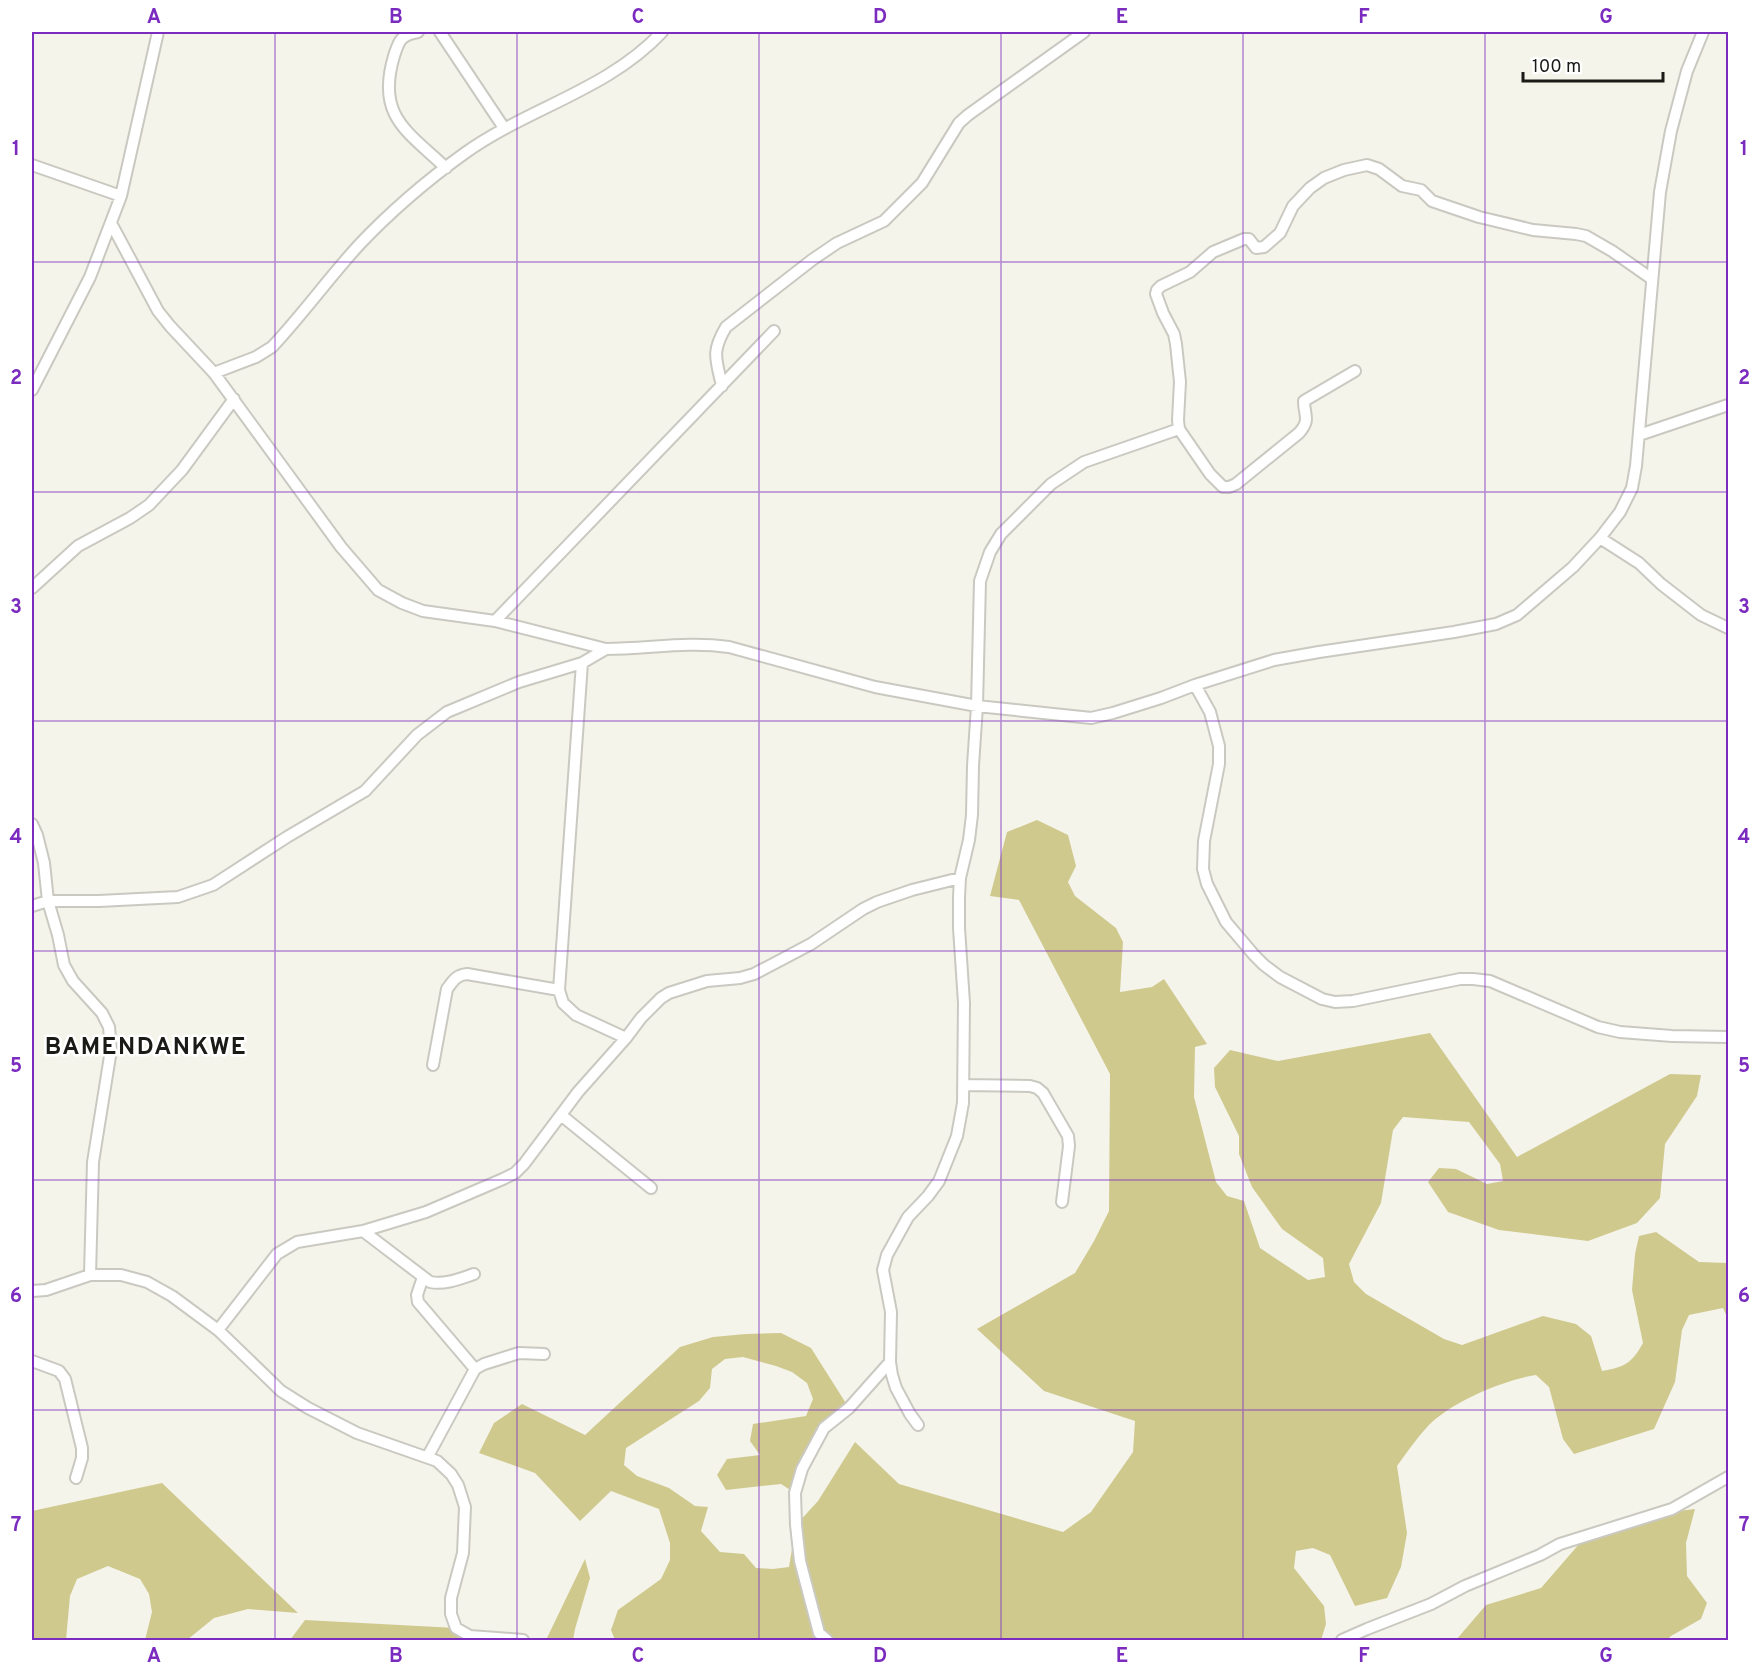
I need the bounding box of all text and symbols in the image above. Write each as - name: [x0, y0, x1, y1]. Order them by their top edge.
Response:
- text: A: [147, 5, 161, 31]
- text: B: [389, 5, 403, 31]
- text: C: [632, 5, 644, 31]
- text: D: [873, 5, 887, 31]
- text: E: [1116, 5, 1128, 31]
- text: F: [1358, 5, 1370, 31]
- text: G: [1599, 5, 1613, 31]
- scale bar: [1523, 45, 1662, 83]
- text: 100 m: [1532, 56, 1581, 79]
- text: 1: [12, 137, 20, 163]
- text: 1: [1740, 137, 1748, 163]
- text: 2: [10, 366, 22, 392]
- text: 2: [1738, 366, 1750, 392]
- text: 3: [10, 595, 22, 621]
- text: 3: [1738, 595, 1750, 621]
- text: 4: [10, 825, 22, 851]
- text: 4: [1738, 825, 1750, 851]
- district label: BAMENDANKWE: [45, 1033, 247, 1063]
- text: 5: [10, 1054, 22, 1080]
- text: 5: [1738, 1054, 1750, 1080]
- text: 6: [10, 1284, 22, 1310]
- text: 6: [1738, 1284, 1750, 1310]
- text: 7: [11, 1513, 21, 1539]
- text: 7: [1739, 1513, 1749, 1539]
- text: A: [147, 1644, 161, 1670]
- text: B: [389, 1644, 403, 1670]
- text: C: [632, 1644, 644, 1670]
- text: D: [873, 1644, 887, 1670]
- text: E: [1116, 1644, 1128, 1670]
- text: F: [1358, 1644, 1370, 1670]
- text: G: [1599, 1644, 1613, 1670]

